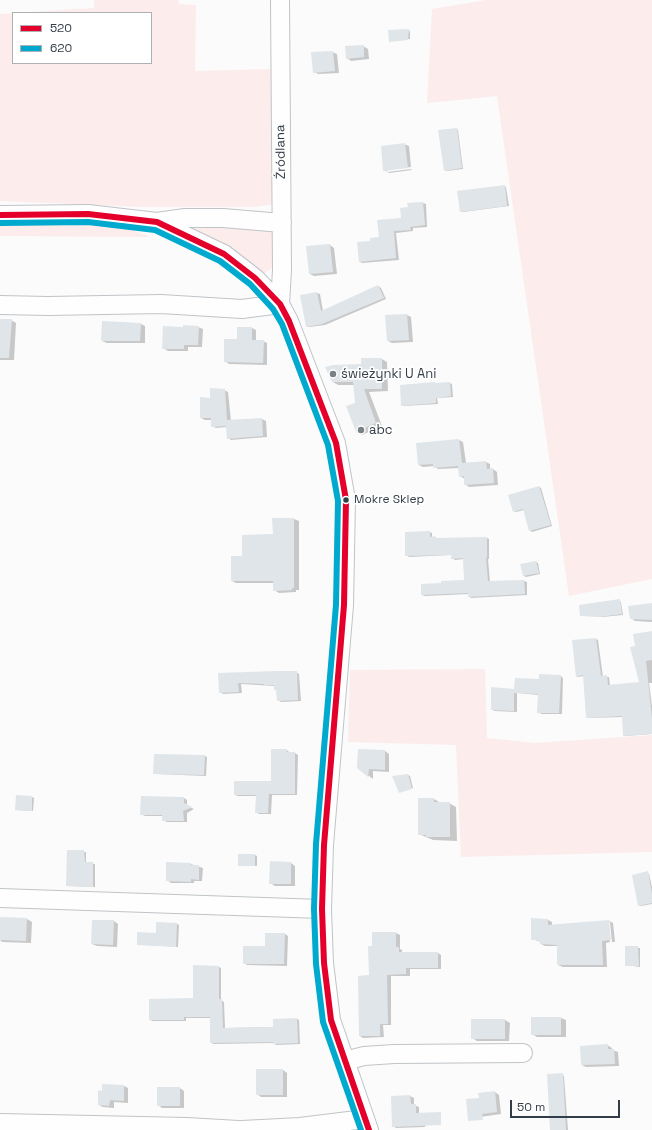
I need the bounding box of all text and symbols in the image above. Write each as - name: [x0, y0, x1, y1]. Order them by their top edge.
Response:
- legend: [12, 12, 152, 64]
- text: 520: [50, 20, 72, 36]
- text: 620: [50, 40, 72, 56]
- street label: Źródlana: [273, 125, 289, 179]
- place label: świeżynki U Ani: [341, 366, 436, 382]
- marker: świeżynki U Ani: [328, 369, 338, 379]
- place label: abc: [369, 422, 393, 438]
- marker: abc: [356, 425, 366, 435]
- place label: Mokre Sklep: [354, 493, 424, 507]
- marker: Mokre Sklep: [341, 495, 351, 505]
- scale bar: [512, 1092, 622, 1118]
- text: 50 m: [517, 1099, 545, 1115]

